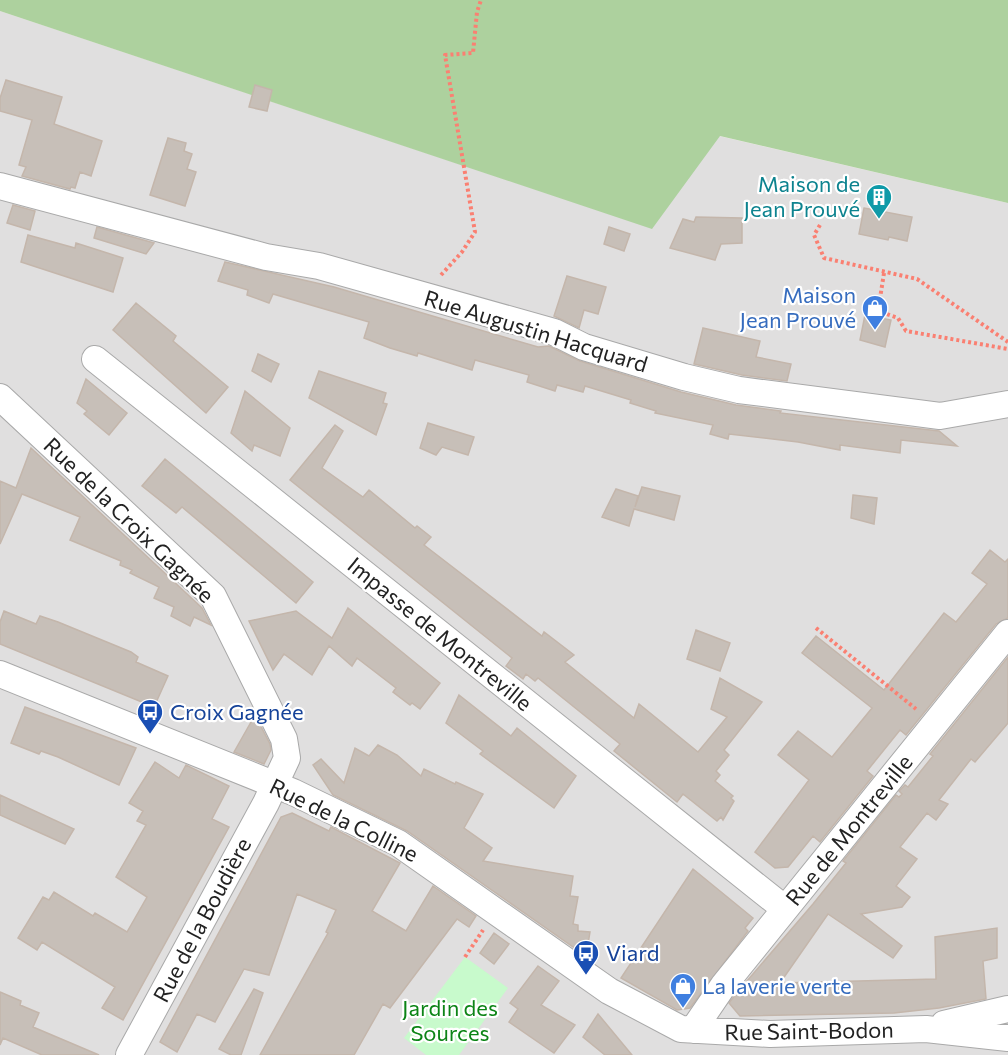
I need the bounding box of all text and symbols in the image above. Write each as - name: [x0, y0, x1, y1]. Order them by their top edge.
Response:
- place label: Maison de Jean Prouvé: [744, 170, 860, 222]
- building icon: Maison de Jean Prouvé: [864, 182, 894, 220]
- place label: Maison Jean Prouvé: [740, 281, 856, 333]
- street label: Rue Augustin Hacquard: [421, 284, 651, 377]
- shop icon: Maison Jean Prouvé: [860, 293, 890, 331]
- street label: Rue de la Croix Gagnée: [39, 431, 220, 608]
- street label: Impasse de Montreville: [343, 551, 538, 716]
- bus stop icon: Croix Gagnée: [135, 697, 165, 735]
- place label: Croix Gagnée: [170, 698, 304, 725]
- street label: Rue de Montreville: [779, 749, 918, 911]
- street label: Rue de la Colline: [266, 772, 423, 867]
- street label: Rue de la Boudière: [147, 833, 256, 1007]
- bus stop icon: Viard: [571, 938, 601, 976]
- place label: Viard: [606, 939, 659, 966]
- shop icon: La laverie verte: [668, 971, 698, 1009]
- place label: La laverie verte: [702, 972, 852, 999]
- park label: Jardin des Sources: [402, 994, 498, 1046]
- street label: Rue Saint-Bodon: [724, 1016, 894, 1045]

